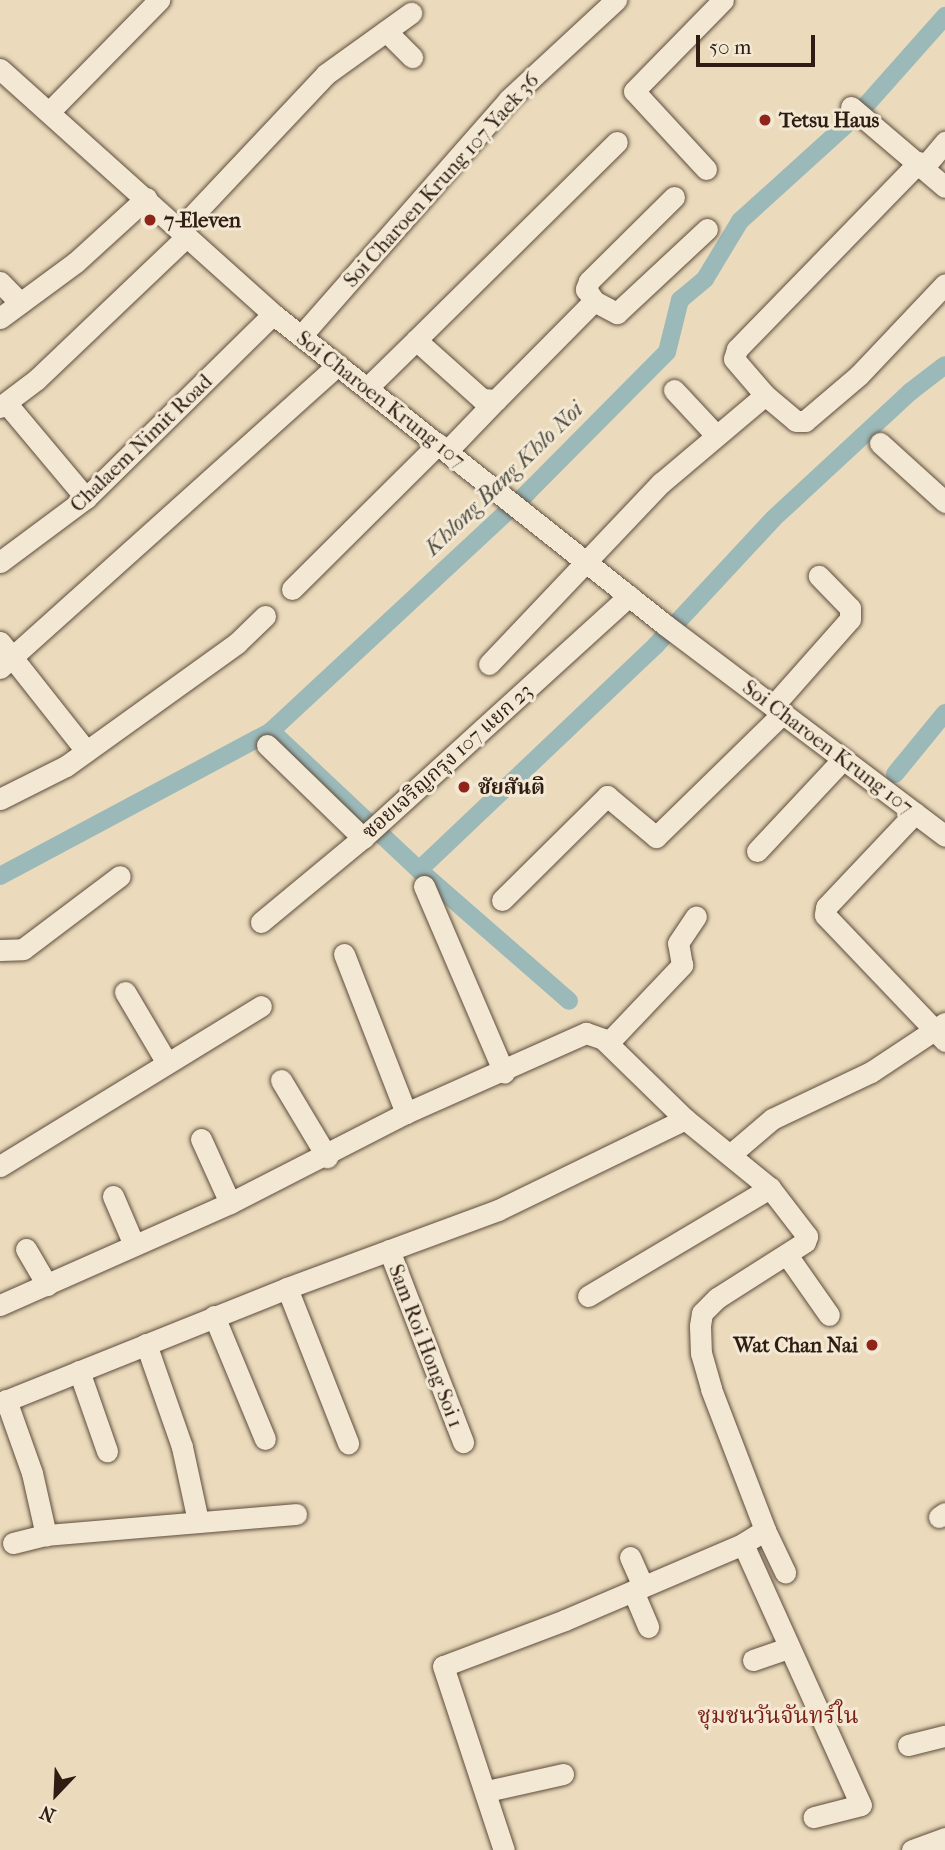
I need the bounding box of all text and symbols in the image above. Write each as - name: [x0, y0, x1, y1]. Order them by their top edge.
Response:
- scale bar: [700, 21, 819, 65]
- text: 50 m: [709, 35, 752, 59]
- street label: Soi Charoen Krung 107 Yaek 36: [338, 68, 544, 292]
- place label: Tetsu Haus: [779, 107, 879, 133]
- marker: Tetsu Haus: [757, 112, 773, 128]
- place label: 7-Eleven: [164, 207, 241, 233]
- marker: 7-Eleven: [142, 212, 158, 228]
- street label: Soi Charoen Krung 107: [292, 325, 470, 473]
- street label: Chalaem Nimit Road: [65, 369, 217, 517]
- water label: Khlong Bang Khlo Noi: [419, 396, 589, 562]
- street label: Soi Charoen Krung 107: [738, 675, 918, 819]
- street label: ซอยเจริญกรุง 107 แยก 23: [357, 678, 537, 844]
- place label: ชัยสันติ: [478, 774, 545, 800]
- marker: ชัยสันติ: [456, 779, 472, 795]
- street label: Sam Roi Hong Soi 1: [383, 1261, 469, 1431]
- place label: Wat Chan Nai: [733, 1332, 858, 1358]
- marker: Wat Chan Nai: [864, 1337, 880, 1353]
- district label: ชุมชนวันจันทร์ใน: [697, 1702, 859, 1730]
- north arrow: [21, 1759, 91, 1829]
- text: N: [37, 1800, 59, 1826]

